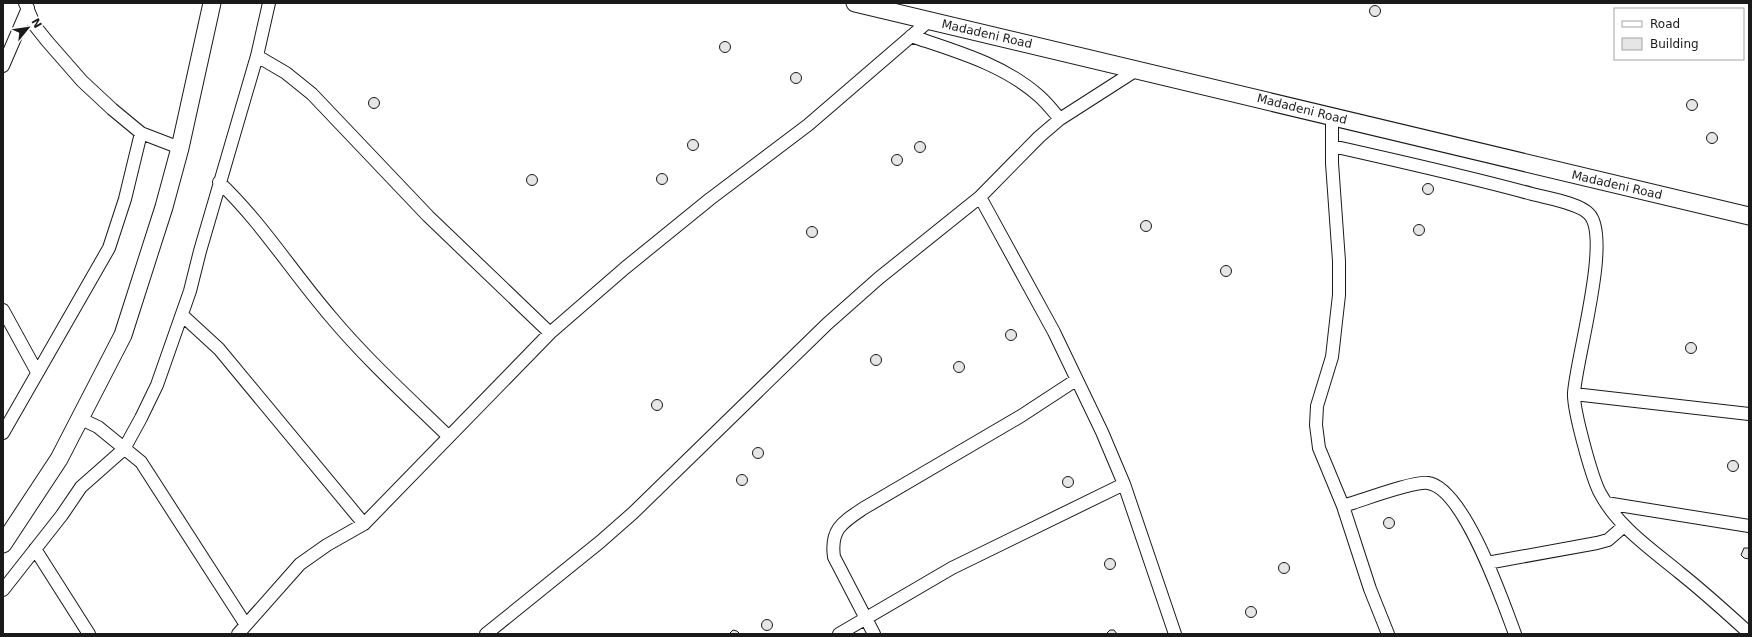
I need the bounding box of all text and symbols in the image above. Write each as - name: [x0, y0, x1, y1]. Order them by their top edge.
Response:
- north arrow: [8, 8, 48, 48]
- legend: [1614, 8, 1744, 60]
- text: N: [28, 16, 44, 31]
- street label: Madadeni Road: [940, 17, 1034, 51]
- text: Road: [1650, 17, 1680, 31]
- text: Building: [1650, 37, 1699, 51]
- street label: Madadeni Road: [1255, 91, 1349, 127]
- street label: Madadeni Road: [1570, 168, 1664, 202]

